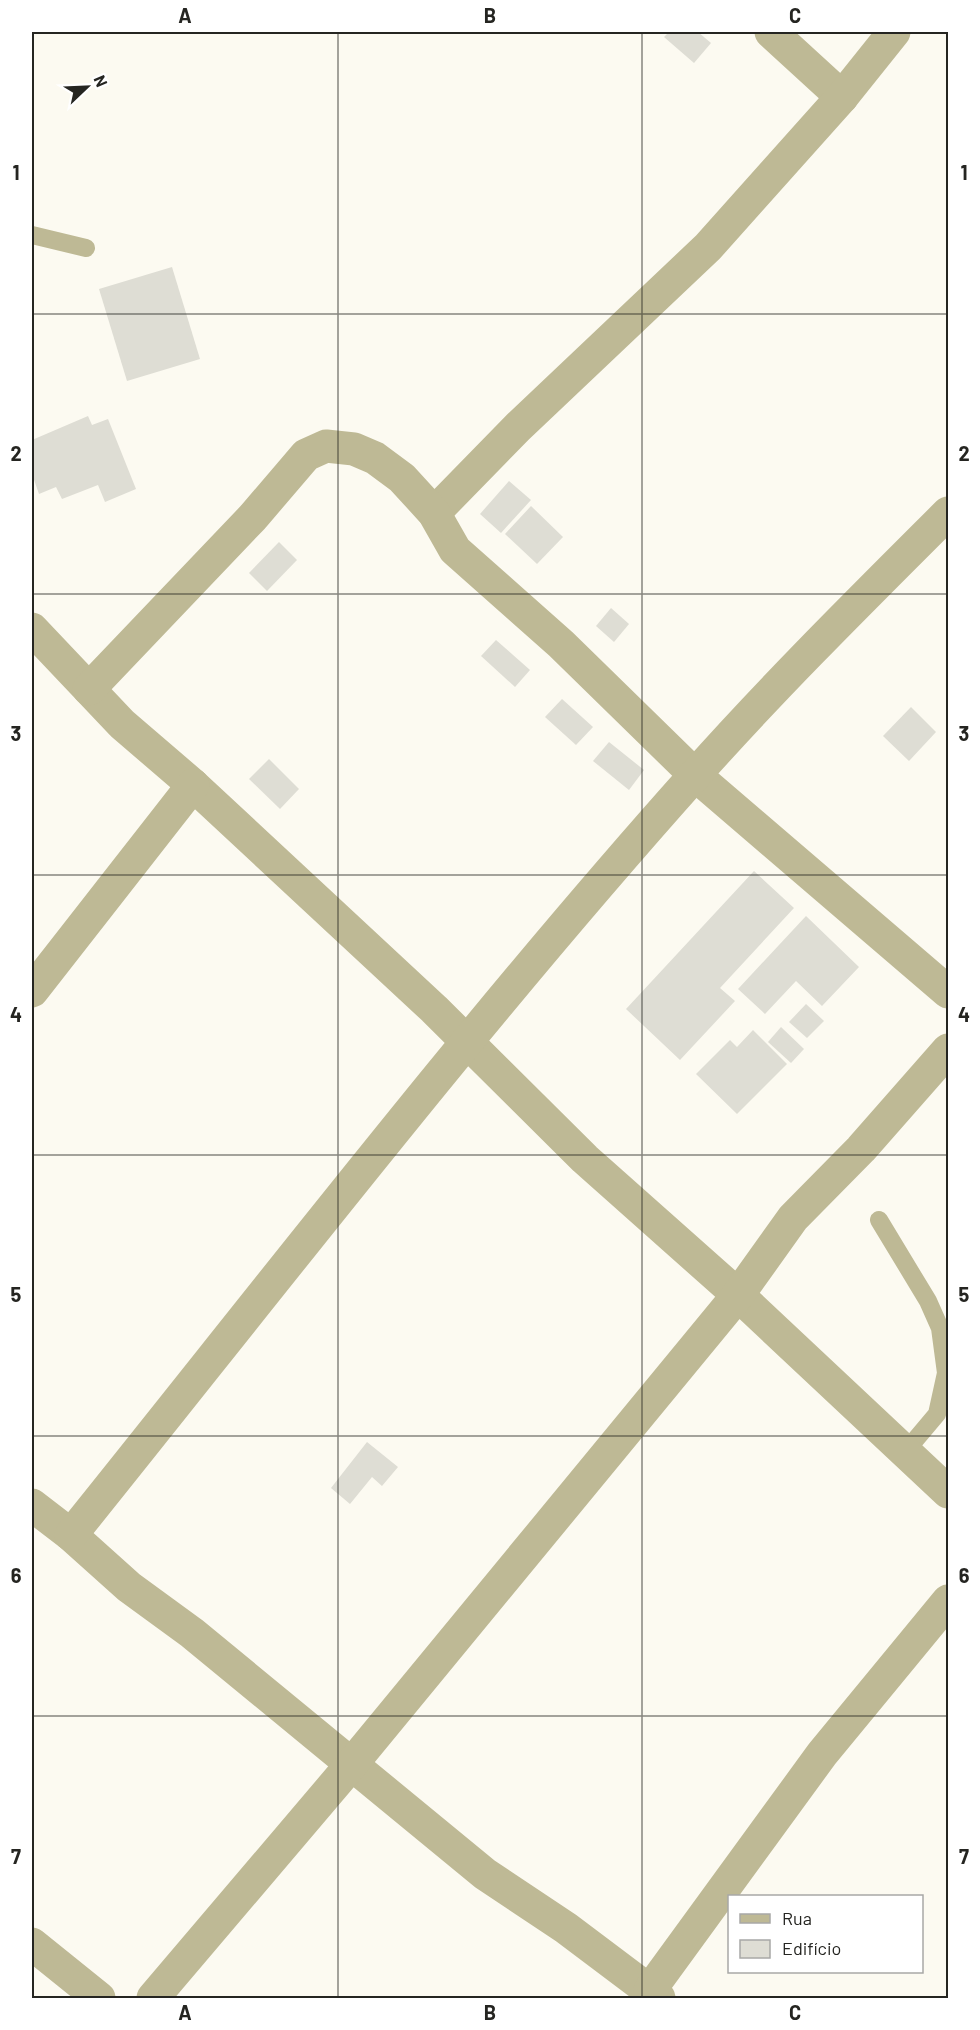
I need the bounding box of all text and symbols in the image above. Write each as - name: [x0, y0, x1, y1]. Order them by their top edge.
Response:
- text: A: [178, 3, 192, 27]
- text: B: [484, 3, 496, 27]
- text: C: [789, 3, 801, 27]
- north arrow: [57, 57, 117, 117]
- text: N: [90, 72, 112, 90]
- text: 1: [12, 160, 20, 184]
- text: 1: [960, 160, 968, 184]
- text: 2: [10, 441, 22, 465]
- text: 2: [958, 441, 970, 465]
- text: 3: [11, 721, 21, 745]
- text: 3: [959, 721, 969, 745]
- text: 4: [10, 1002, 22, 1026]
- text: 4: [958, 1002, 970, 1026]
- text: 5: [11, 1282, 22, 1306]
- text: 5: [959, 1282, 970, 1306]
- text: 6: [11, 1563, 22, 1587]
- text: 6: [959, 1563, 970, 1587]
- text: 7: [11, 1844, 21, 1868]
- text: 7: [959, 1844, 969, 1868]
- legend: [728, 1895, 923, 1973]
- text: Rua: [782, 1907, 812, 1929]
- text: Edifício: [782, 1937, 841, 1959]
- text: A: [178, 2000, 192, 2024]
- text: B: [484, 2000, 496, 2024]
- text: C: [789, 2000, 801, 2024]

